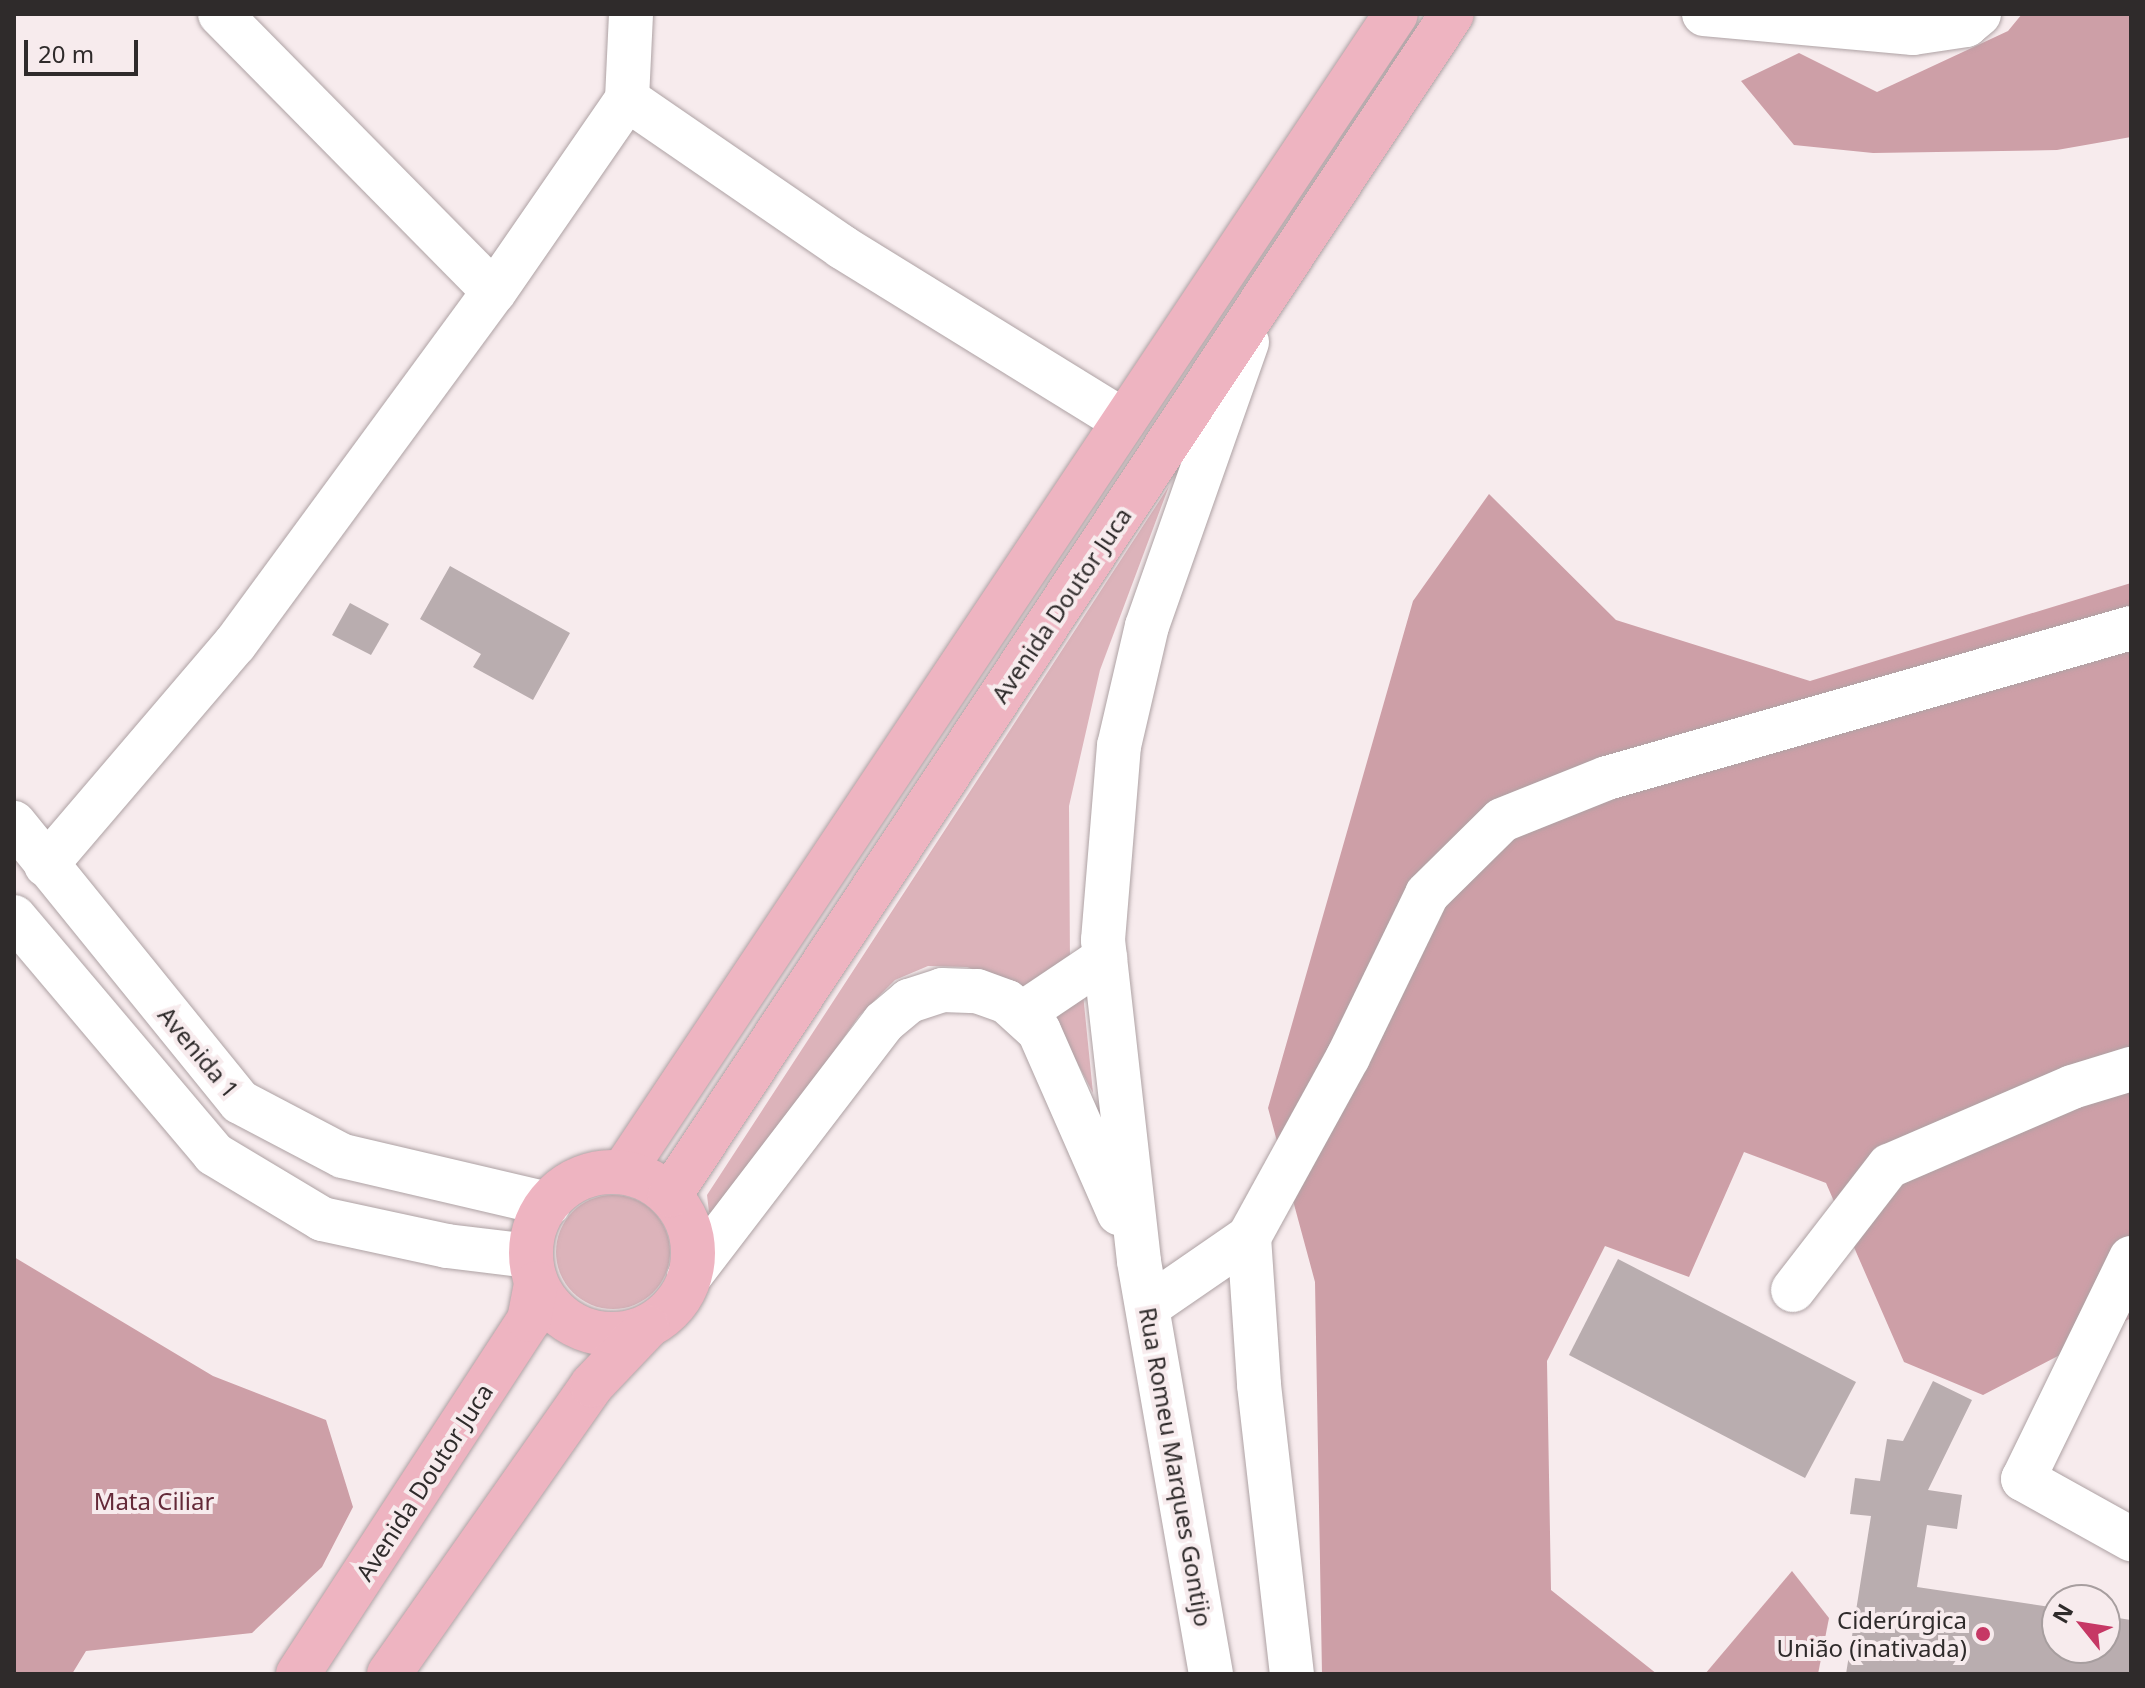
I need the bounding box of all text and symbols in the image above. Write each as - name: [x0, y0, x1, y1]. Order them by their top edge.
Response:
- scale bar: [28, 24, 142, 74]
- text: 20 m: [38, 37, 94, 70]
- street label: Avenida Doutor Juca: [985, 502, 1137, 708]
- street label: Avenida 1: [153, 1001, 245, 1103]
- street label: Rua Romeu Marques Gontijo: [1134, 1305, 1218, 1629]
- street label: Avenida Doutor Juca: [350, 1378, 498, 1586]
- park label: Mata Ciliar: [94, 1487, 214, 1515]
- north arrow: [2041, 1584, 2121, 1664]
- text: N: [2044, 1598, 2079, 1628]
- place label: Ciderúrgica União (inativada): [1777, 1606, 1967, 1662]
- marker: Ciderúrgica União (inativada): [1974, 1625, 1992, 1643]

